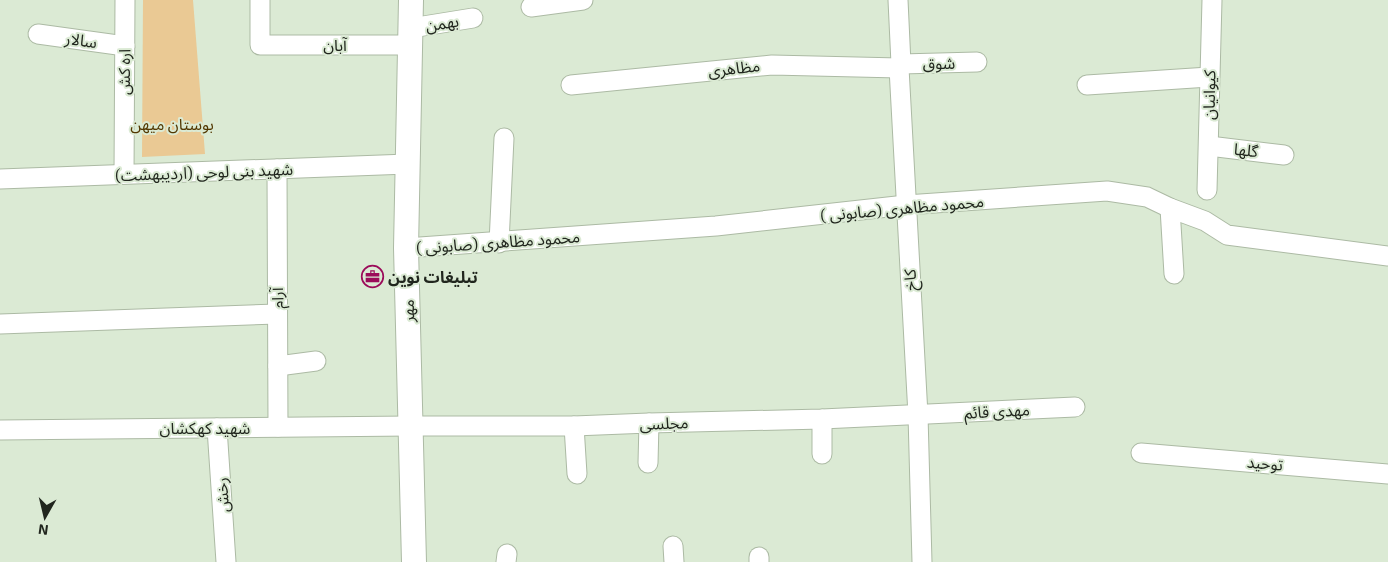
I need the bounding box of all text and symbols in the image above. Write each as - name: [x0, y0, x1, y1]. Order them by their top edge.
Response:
- street label: بهمن: [424, 11, 460, 35]
- street label: سالار: [63, 28, 98, 52]
- street label: آبان: [323, 35, 348, 55]
- street label: اره کش: [114, 49, 134, 95]
- street label: شوق: [923, 53, 955, 73]
- street label: مظاهری: [707, 55, 761, 81]
- street label: کیوانیان: [1199, 70, 1219, 120]
- park label: بوستان میهن: [130, 114, 214, 134]
- street label: گلها: [1233, 139, 1260, 161]
- street label: شهید بنی لوحی (اردیبهشت): [115, 159, 293, 185]
- street label: محمود مظاهری (صابونی ): [819, 191, 985, 225]
- street label: محمود مظاهری (صابونی ): [415, 226, 581, 258]
- office icon: تبلیغات نوین: [360, 265, 384, 289]
- place label: تبلیغات نوین: [388, 267, 478, 287]
- street label: کاخ: [899, 268, 924, 291]
- street label: آرام: [267, 286, 290, 308]
- street label: مهر: [398, 299, 418, 324]
- street label: مهدی قائم: [964, 399, 1031, 426]
- street label: مجلسی: [639, 412, 689, 434]
- street label: شهید کهکشان: [160, 418, 250, 438]
- street label: توحید: [1246, 451, 1284, 475]
- street label: رخش: [211, 477, 233, 513]
- north arrow: [20, 492, 70, 542]
- text: N: [37, 521, 49, 539]

